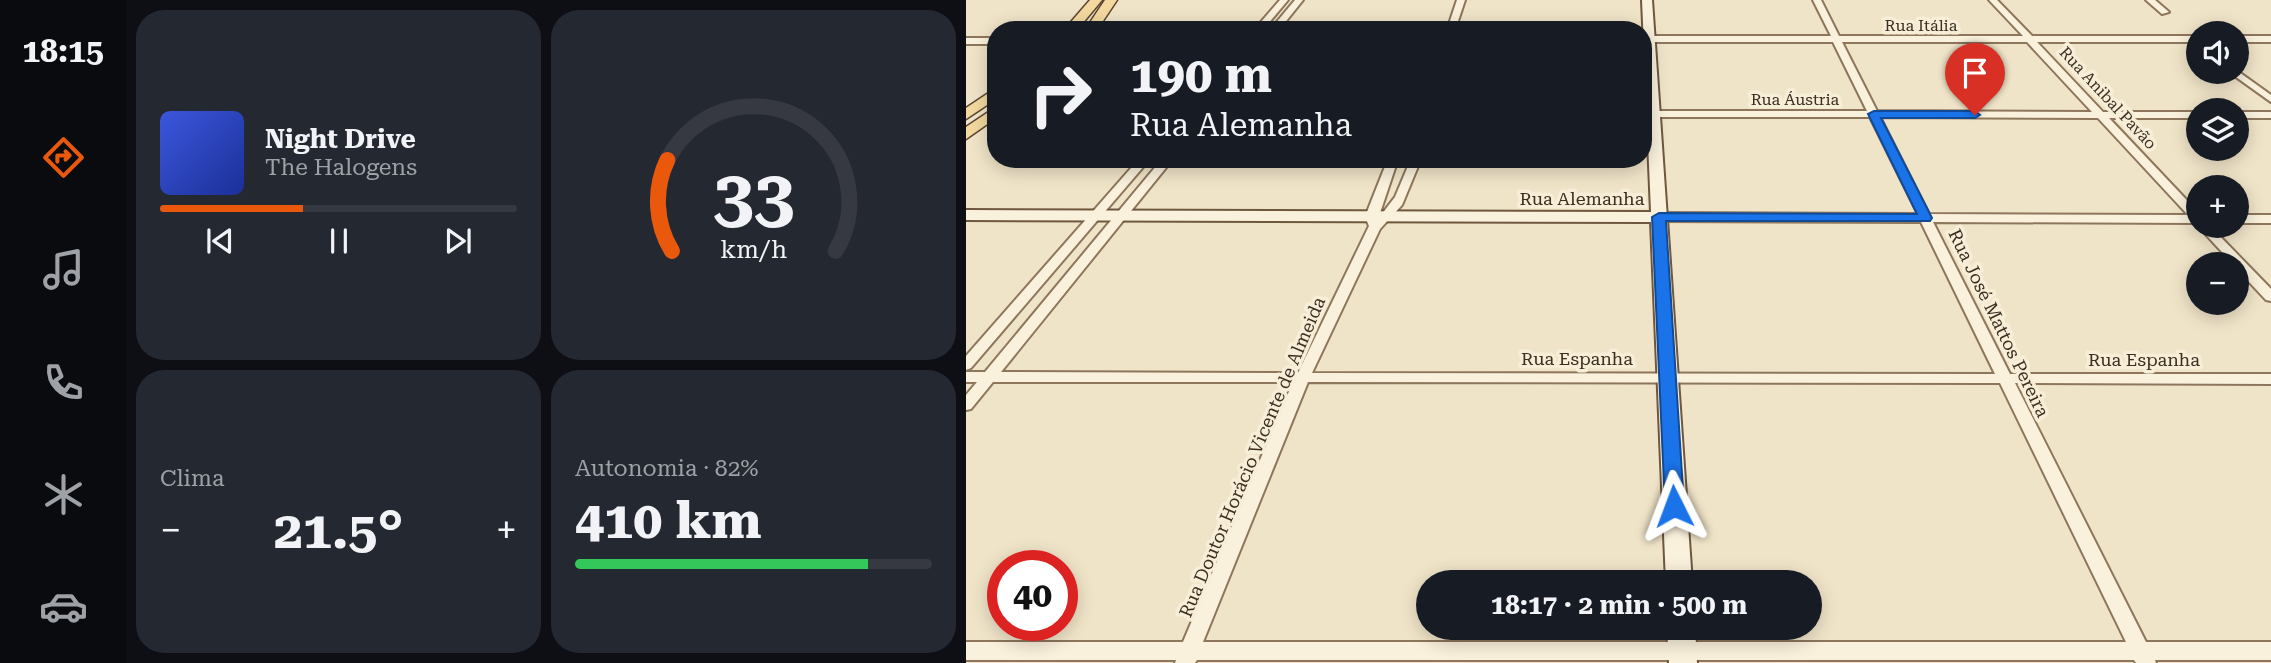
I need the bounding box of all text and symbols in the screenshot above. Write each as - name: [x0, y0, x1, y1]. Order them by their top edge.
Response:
- street label: Rua Itália: [1885, 16, 1958, 35]
- map controls: [2186, 21, 2249, 315]
- button: sound: [2186, 21, 2249, 84]
- text: 18:15: [22, 32, 104, 70]
- pin: [1945, 43, 2005, 115]
- street label: Rua Anibal Pavão: [2056, 43, 2161, 153]
- text: 190 m: [1130, 47, 1272, 104]
- icon: right: [1015, 49, 1106, 140]
- icon: arrive: [1956, 54, 1994, 92]
- street label: Rua Áustria: [1751, 90, 1840, 109]
- button: layers: [2186, 98, 2249, 161]
- text: Rua Alemanha: [1130, 106, 1352, 144]
- text: Night Drive: [265, 124, 416, 154]
- icon: directions: [39, 133, 88, 182]
- text: The Halogens: [265, 154, 417, 181]
- text: 33: [713, 155, 794, 240]
- button: +: [2186, 175, 2249, 238]
- street label: Rua Alemanha: [1520, 188, 1645, 209]
- icon: previous: [201, 222, 239, 260]
- icon: pause: [320, 222, 358, 260]
- icon: next: [439, 222, 477, 260]
- street label: Rua José Mattos Pereira: [1944, 226, 2054, 421]
- text: km/h: [720, 235, 787, 264]
- icon: music: [39, 245, 88, 294]
- button: −: [2186, 252, 2249, 315]
- street label: Rua Doutor Horácio Vicente de Almeida: [1175, 293, 1329, 620]
- street label: Rua Espanha: [1521, 348, 1633, 369]
- street label: Rua Espanha: [2088, 349, 2200, 370]
- icon: phone: [39, 358, 88, 407]
- text: Autonomia · 82%: [575, 455, 759, 482]
- text: Clima: [160, 465, 224, 492]
- position arrow: [1637, 469, 1711, 543]
- icon: climate: [39, 470, 88, 519]
- text: 410 km: [575, 490, 762, 551]
- text: 21.5°: [274, 500, 403, 561]
- text: −: [160, 508, 181, 552]
- text: +: [496, 508, 517, 552]
- speed limit sign: 40: [987, 550, 1078, 641]
- icon: car: [39, 582, 88, 631]
- text: 18:17 · 2 min · 500 m: [1491, 590, 1747, 620]

